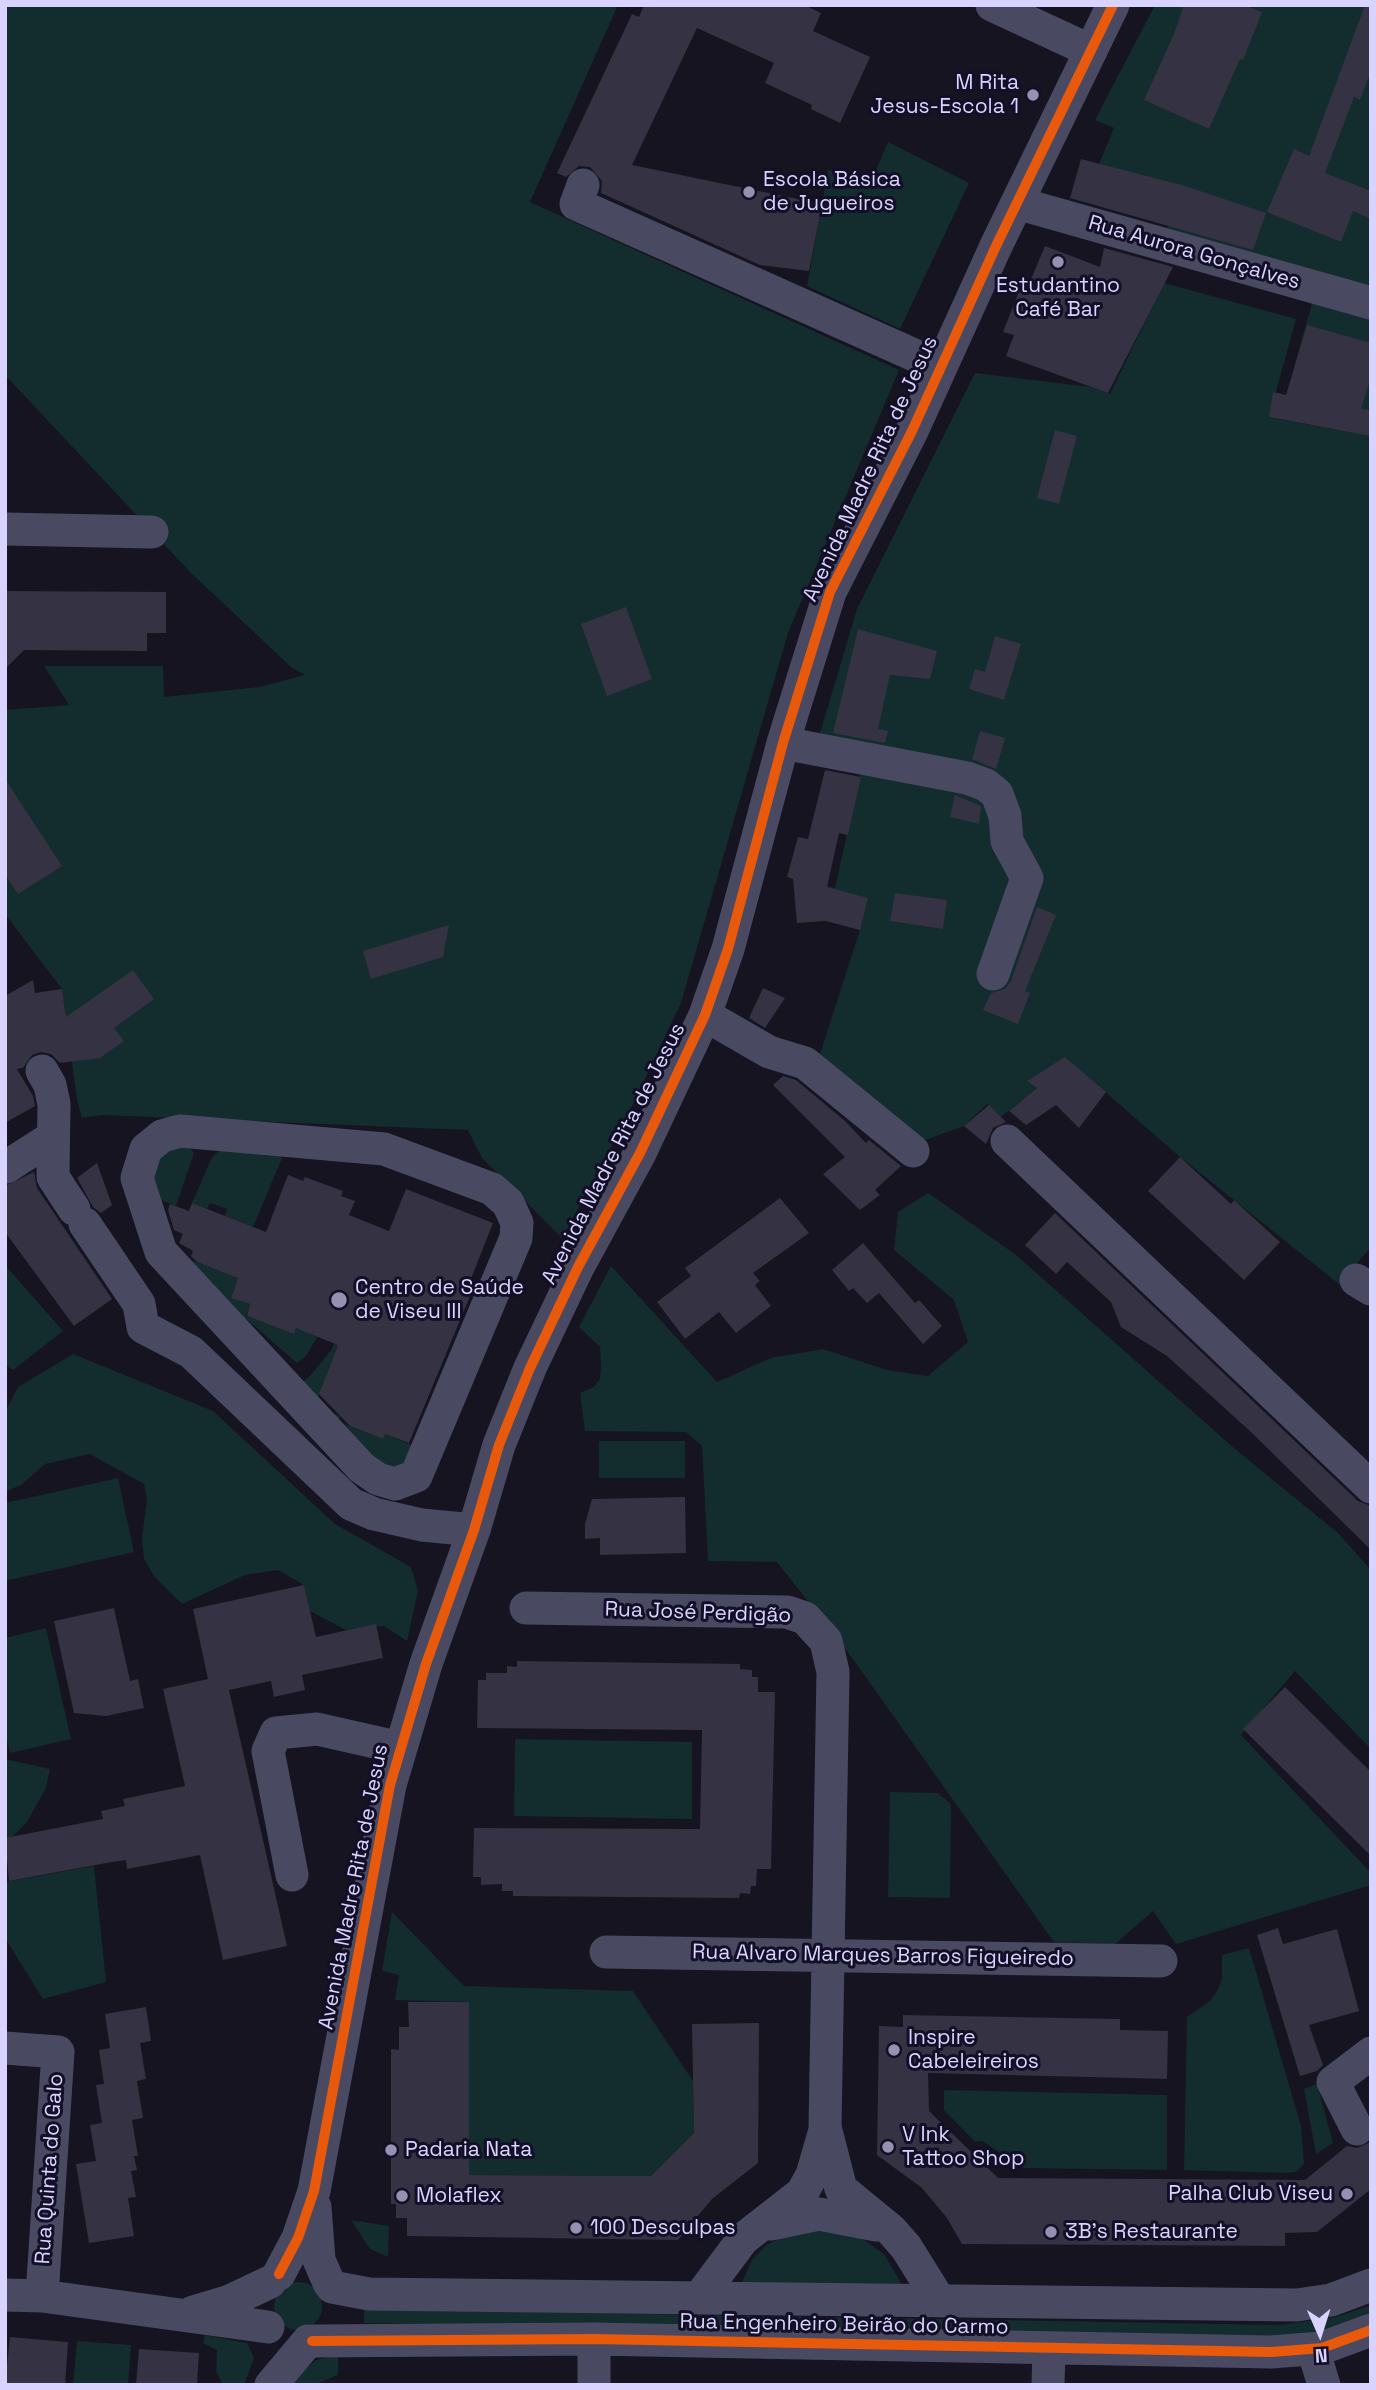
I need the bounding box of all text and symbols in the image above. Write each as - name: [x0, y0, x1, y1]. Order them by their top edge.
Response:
- place label: M Rita Jesus-Escola 1: [870, 70, 1019, 120]
- marker: M Rita Jesus-Escola 1: [1025, 87, 1041, 103]
- place label: Escola Básica de Jugueiros: [763, 167, 901, 217]
- marker: Escola Básica de Jugueiros: [741, 184, 757, 200]
- street label: Rua Aurora Gonçalves: [1085, 211, 1303, 295]
- marker: Estudantino Café Bar: [1050, 254, 1066, 270]
- place label: Estudantino Café Bar: [996, 273, 1120, 323]
- street label: Avenida Madre Rita de Jesus: [798, 332, 944, 606]
- street label: Avenida Madre Rita de Jesus: [537, 1019, 691, 1289]
- place label: Centro de Saúde de Viseu III: [355, 1275, 524, 1325]
- marker: Centro de Saúde de Viseu III: [329, 1290, 349, 1310]
- street label: Rua José Perdigão: [604, 1597, 792, 1629]
- street label: Avenida Madre Rita de Jesus: [314, 1742, 394, 2032]
- street label: Rua Alvaro Marques Barros Figueiredo: [692, 1940, 1074, 1972]
- place label: Inspire Cabeleireiros: [908, 2025, 1039, 2075]
- marker: Inspire Cabeleireiros: [886, 2042, 902, 2058]
- street label: Rua Quinta do Galo: [31, 2073, 69, 2265]
- place label: V Ink Tattoo Shop: [902, 2122, 1025, 2172]
- place label: Padaria Nata: [405, 2137, 532, 2163]
- marker: V Ink Tattoo Shop: [880, 2139, 896, 2155]
- marker: Padaria Nata: [383, 2142, 399, 2158]
- place label: Palha Club Viseu: [1168, 2181, 1333, 2207]
- place label: Molaflex: [416, 2183, 502, 2209]
- marker: Palha Club Viseu: [1339, 2186, 1355, 2202]
- marker: Molaflex: [394, 2188, 410, 2204]
- place label: 100 Desculpas: [590, 2215, 736, 2241]
- place label: 3B's Restaurante: [1065, 2219, 1238, 2245]
- marker: 100 Desculpas: [568, 2220, 584, 2236]
- marker: 3B's Restaurante: [1043, 2224, 1059, 2240]
- north arrow: [1285, 2299, 1355, 2369]
- street label: Rua Engenheiro Beirão do Carmo: [679, 2310, 1009, 2340]
- text: N: [1314, 2343, 1328, 2368]

